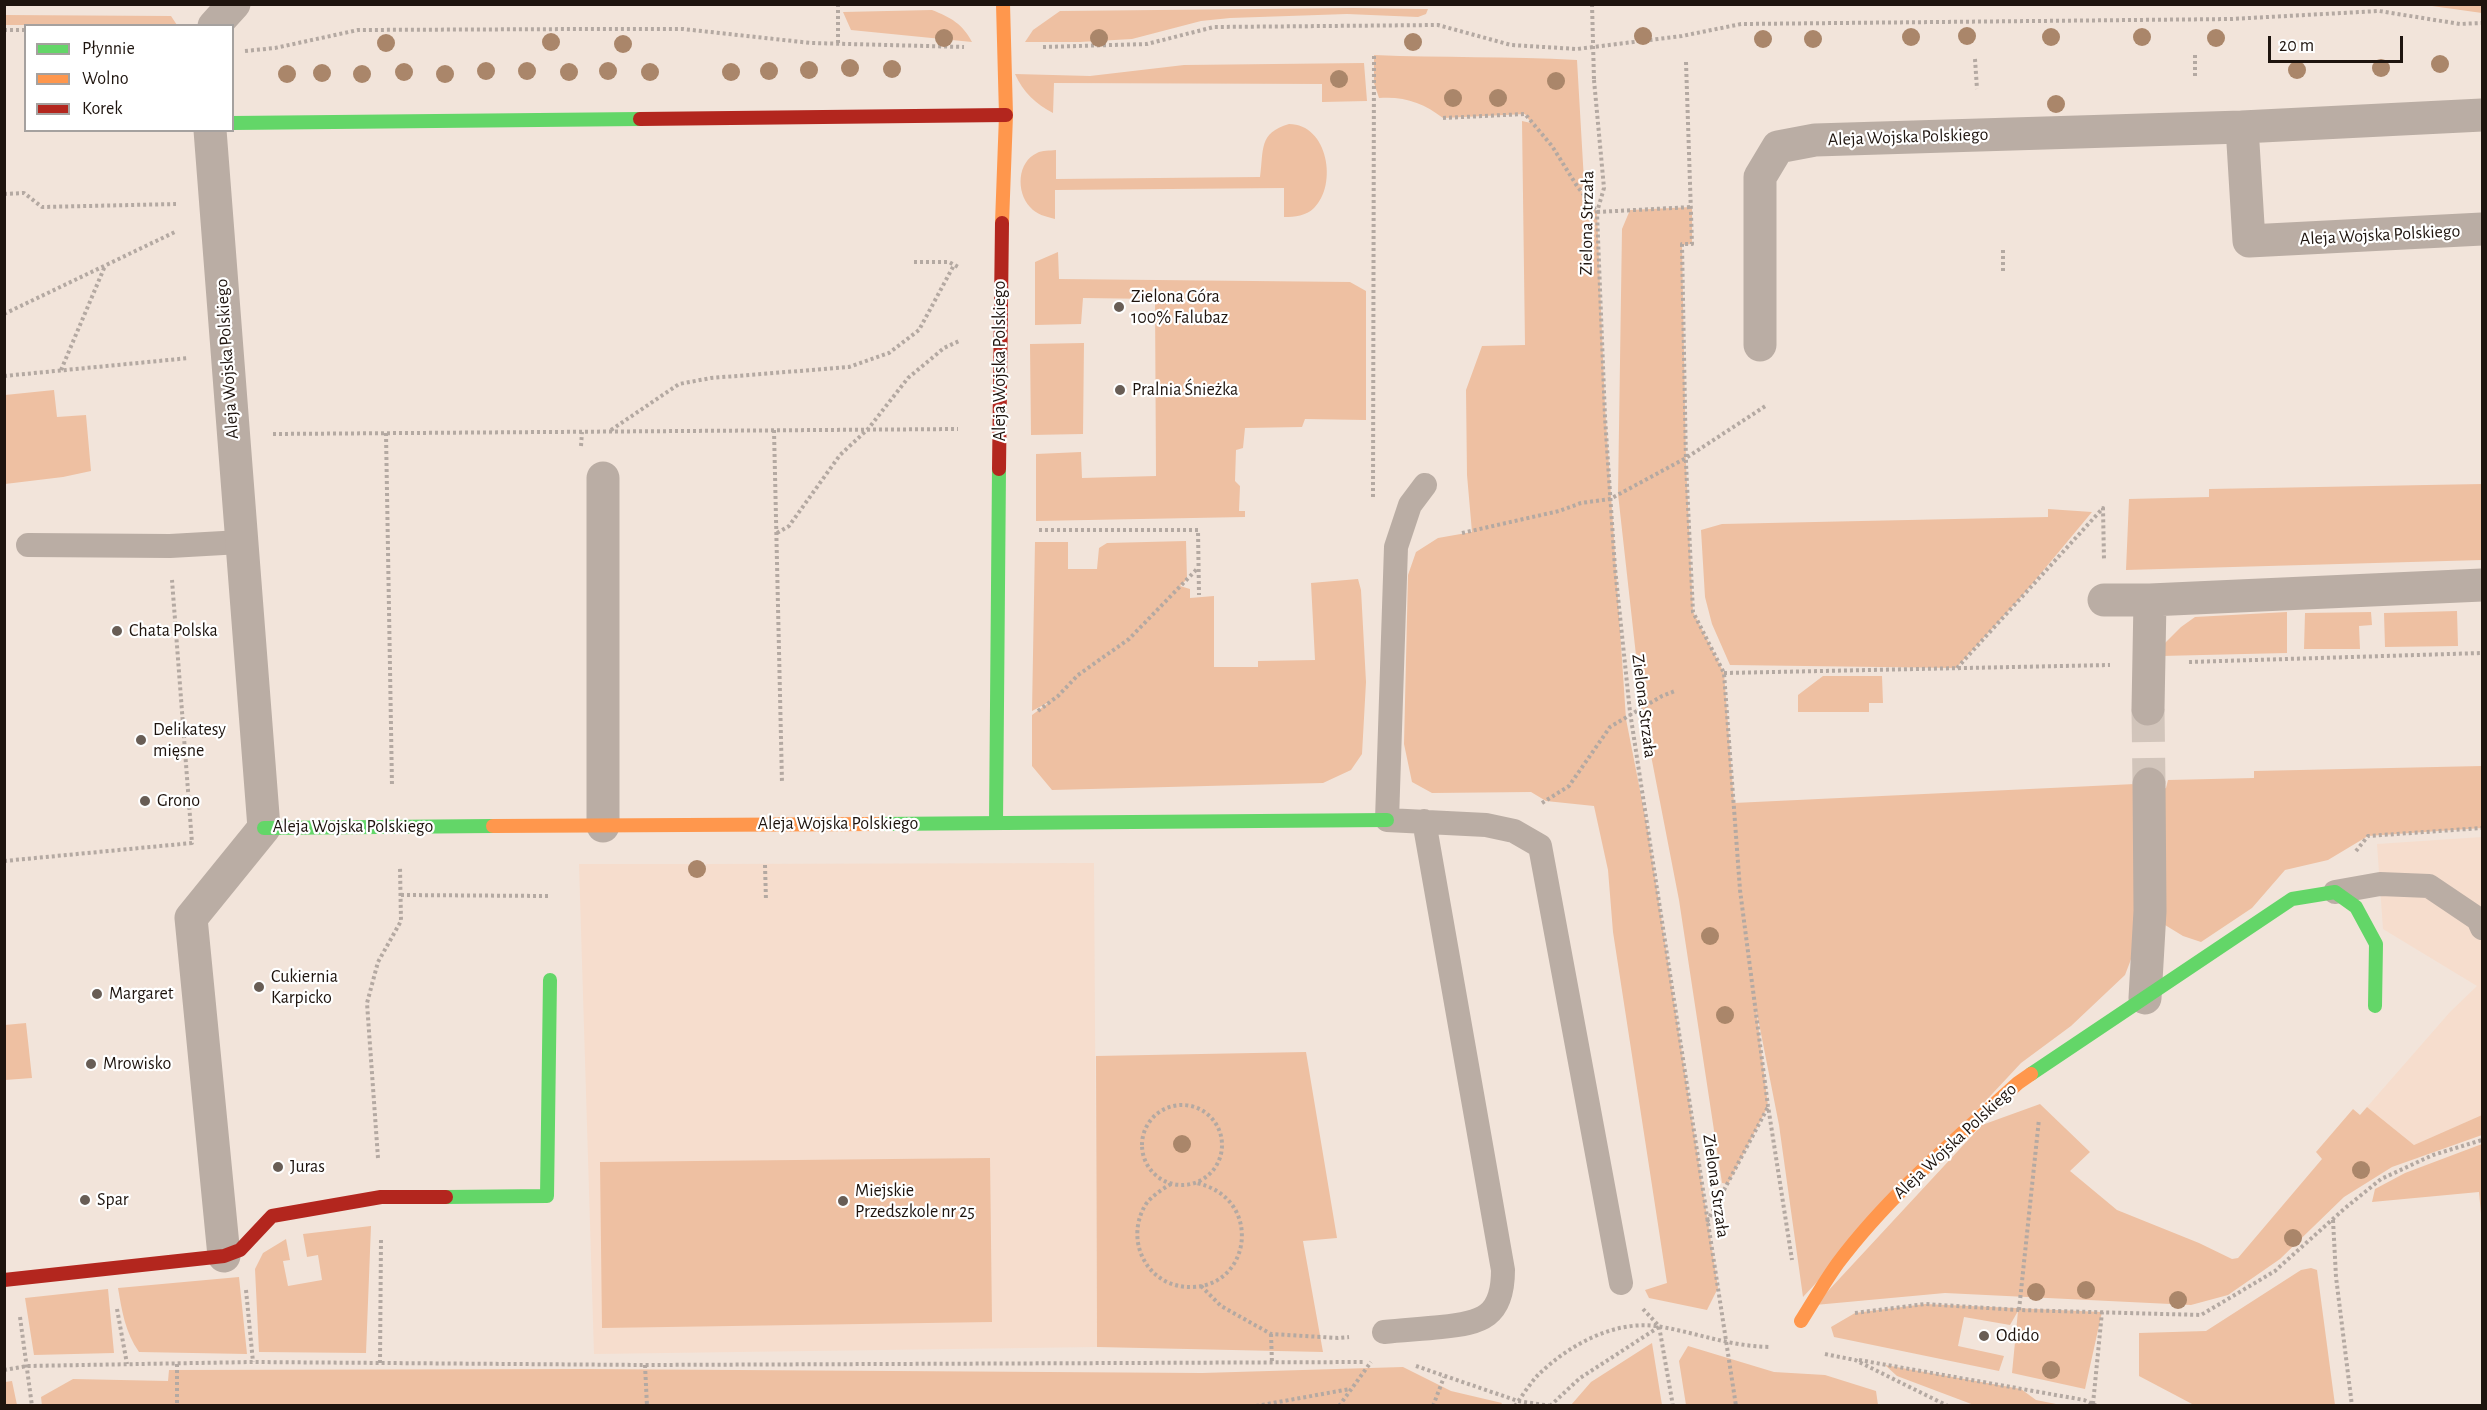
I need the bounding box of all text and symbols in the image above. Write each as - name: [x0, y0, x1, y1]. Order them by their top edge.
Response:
- legend: [24, 24, 234, 132]
- scale bar: [2271, 24, 2406, 62]
- text: 20 m: [2279, 37, 2314, 55]
- text: Płynnie: [82, 40, 135, 58]
- text: Wolno: [82, 70, 129, 88]
- text: Korek: [82, 100, 122, 118]
- street label: Aleja Wojska Polskiego: [1827, 123, 1989, 151]
- street label: Zielona Strzała: [1575, 171, 1599, 275]
- street label: Aleja Wojska Polskiego: [2299, 220, 2461, 250]
- street label: Aleja Wojska Polskiego: [211, 278, 243, 440]
- street label: Aleja Wojska Polskiego: [989, 281, 1011, 441]
- place label: Zielona Góra 100% Falubaz: [1131, 286, 1228, 328]
- marker: Zielona Góra 100% Falubaz: [1112, 300, 1126, 314]
- place label: Pralnia Śnieżka: [1132, 379, 1238, 401]
- marker: Pralnia Śnieżka: [1113, 383, 1127, 397]
- place label: Chata Polska: [129, 620, 218, 642]
- marker: Chata Polska: [110, 624, 124, 638]
- street label: Zielona Strzała: [1627, 653, 1661, 759]
- place label: Delikatesy mięsne: [153, 719, 226, 762]
- marker: Delikatesy mięsne: [134, 733, 148, 747]
- place label: Grono: [157, 790, 200, 812]
- marker: Grono: [138, 794, 152, 808]
- street label: Aleja Wojska Polskiego: [758, 813, 918, 835]
- street label: Aleja Wojska Polskiego: [273, 816, 433, 838]
- place label: Cukiernia Karpicko: [271, 966, 338, 1008]
- marker: Cukiernia Karpicko: [252, 980, 266, 994]
- place label: Margaret: [109, 983, 173, 1005]
- marker: Margaret: [90, 987, 104, 1001]
- place label: Mrowisko: [103, 1053, 171, 1075]
- marker: Mrowisko: [84, 1057, 98, 1071]
- street label: Aleja Wojska Polskiego: [1889, 1078, 2021, 1204]
- street label: Zielona Strzała: [1698, 1133, 1734, 1239]
- place label: Juras: [290, 1156, 325, 1178]
- marker: Juras: [271, 1160, 285, 1174]
- place label: Miejskie Przedszkole nr 25: [855, 1180, 975, 1222]
- place label: Spar: [97, 1189, 129, 1211]
- marker: Spar: [78, 1193, 92, 1207]
- marker: Miejskie Przedszkole nr 25: [836, 1194, 850, 1208]
- place label: Odido: [1996, 1325, 2039, 1347]
- marker: Odido: [1977, 1329, 1991, 1343]

